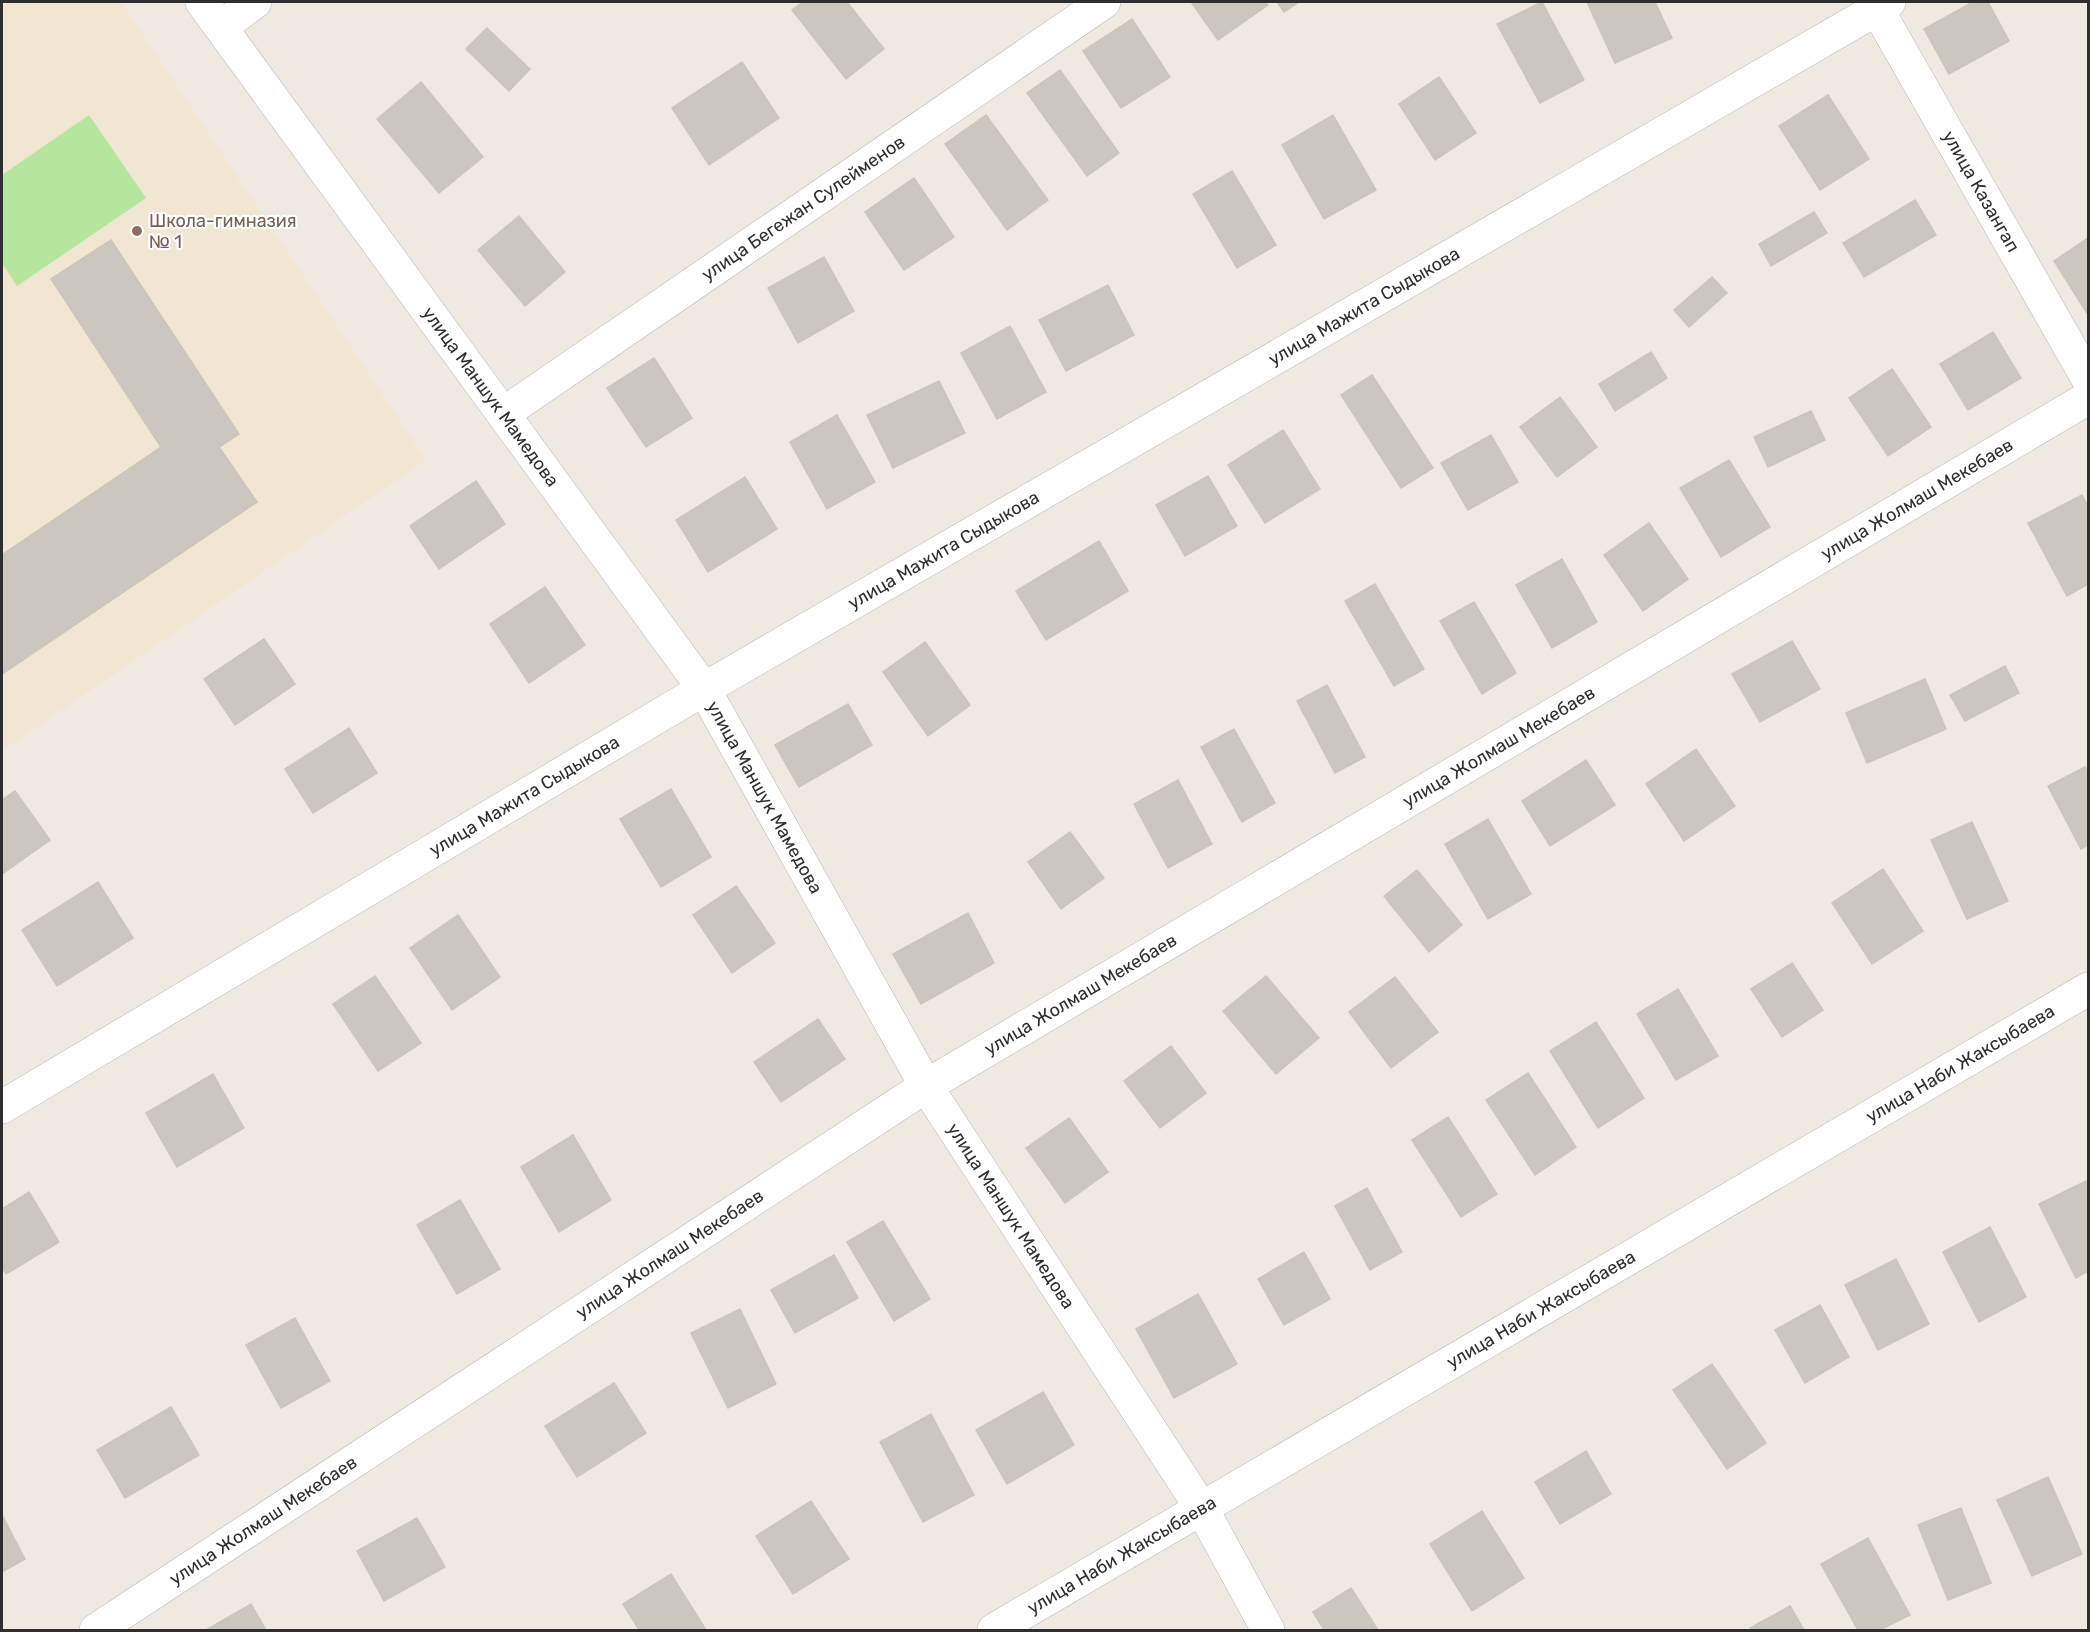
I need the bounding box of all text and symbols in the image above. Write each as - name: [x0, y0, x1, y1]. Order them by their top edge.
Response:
- street label: улица Казангап: [1938, 127, 2024, 256]
- street label: улица Бегежан Сулейменов: [697, 131, 909, 286]
- place label: Школа-гимназия № 1: [149, 210, 297, 253]
- marker: Школа-гимназия № 1: [130, 224, 144, 238]
- street label: улица Мажита Сыдыкова: [1265, 242, 1464, 370]
- street label: улица Маншук Мамедова: [418, 303, 564, 491]
- street label: улица Жолмаш Мекебаев: [1817, 434, 2017, 565]
- street label: улица Мажита Сыдыкова: [844, 486, 1043, 614]
- street label: улица Жолмаш Мекебаев: [1399, 681, 1599, 812]
- street label: улица Маншук Мамедова: [702, 697, 827, 898]
- street label: улица Мажита Сыдыкова: [425, 731, 623, 861]
- street label: улица Жолмаш Мекебаев: [980, 929, 1181, 1060]
- street label: улица Наби Жаксыбаева: [1862, 1000, 2059, 1128]
- street label: улица Маншук Мамедова: [942, 1119, 1079, 1313]
- street label: улица Жолмаш Мекебаев: [572, 1185, 768, 1323]
- street label: улица Наби Жаксыбаева: [1443, 1246, 1639, 1373]
- street label: улица Жолмаш Мекебаев: [165, 1451, 361, 1590]
- street label: улица Наби Жаксыбаева: [1023, 1491, 1220, 1619]

